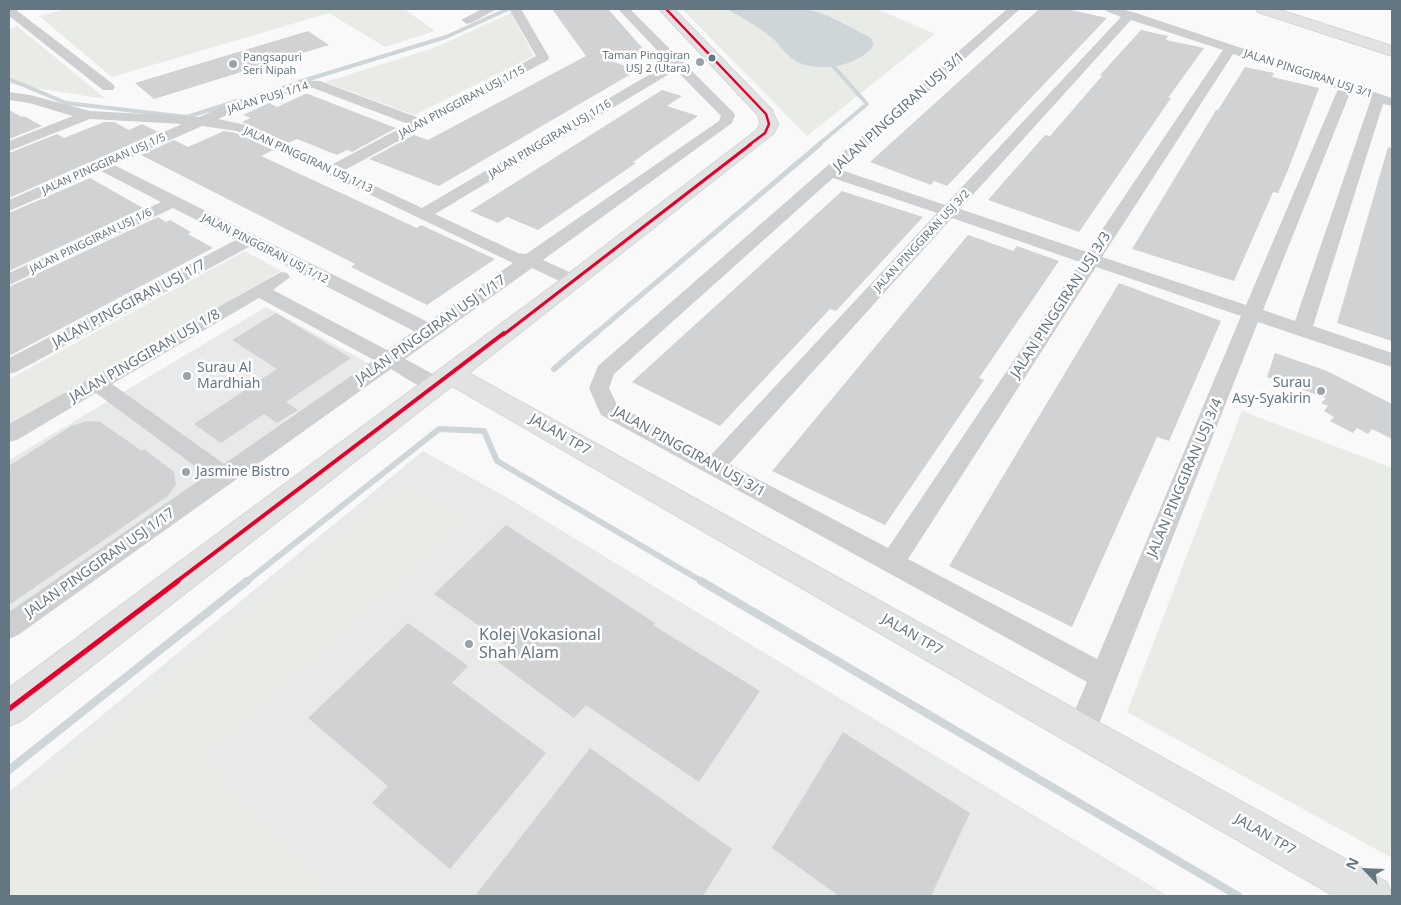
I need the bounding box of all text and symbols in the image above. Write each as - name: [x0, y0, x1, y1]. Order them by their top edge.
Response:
- street label: JALAN PINGGIRAN USJ 3/1: [1242, 47, 1374, 101]
- place label: Taman Pinggiran USJ 2 (Utara): [603, 49, 690, 75]
- street label: JALAN PINGGIRAN USJ 3/1: [830, 49, 968, 175]
- place label: Pangsapuri Seri Nipah: [243, 51, 302, 77]
- unlabelled marker: [707, 53, 717, 63]
- marker: Taman Pinggiran USJ 2 (Utara): [694, 56, 706, 68]
- marker: Pangsapuri Seri Nipah: [227, 58, 239, 70]
- street label: JALAN PINGGIRAN USJ 1/15: [397, 63, 527, 141]
- street label: JALAN PUSJ 1/14: [226, 79, 310, 117]
- street label: JALAN PINGGIRAN USJ 1/16: [486, 97, 614, 181]
- street label: JALAN PINGGIRAN USJ 1/13: [242, 124, 374, 196]
- street label: JALAN PINGGIRAN USJ 1/5: [40, 131, 168, 197]
- street label: JALAN PINGGIRAN USJ 3/2: [871, 187, 973, 295]
- street label: JALAN PINGGIRAN USJ 1/6: [28, 206, 154, 276]
- street label: JALAN PINGGIRAN USJ 1/12: [199, 211, 331, 287]
- street label: JALAN PINGGIRAN USJ 3/3: [1007, 229, 1115, 381]
- street label: JALAN PINGGIRAN USJ 1/7: [50, 256, 208, 352]
- street label: JALAN PINGGIRAN USJ 1/17: [353, 272, 509, 388]
- street label: JALAN PINGGIRAN USJ 1/8: [67, 306, 223, 406]
- place label: Surau Al Mardhiah: [197, 360, 260, 392]
- marker: Surau Al Mardhiah: [181, 370, 193, 382]
- place label: Surau Asy-Syakirin: [1232, 375, 1311, 408]
- marker: Surau Asy-Syakirin: [1315, 385, 1327, 397]
- street label: JALAN PINGGIRAN USJ 3/4: [1144, 396, 1226, 560]
- street label: JALAN PINGGIRAN USJ 3/1: [610, 403, 768, 501]
- street label: JALAN TP7: [527, 411, 593, 459]
- place label: Jasmine Bistro: [196, 464, 290, 480]
- marker: Jasmine Bistro: [180, 466, 192, 478]
- street label: JALAN PINGGIRAN USJ 1/17: [22, 505, 178, 621]
- street label: JALAN TP7: [879, 611, 945, 659]
- place label: Kolej Vokasional Shah Alam: [479, 625, 601, 663]
- marker: Kolej Vokasional Shah Alam: [463, 638, 475, 650]
- street label: JALAN TP7: [1232, 811, 1298, 859]
- north arrow: [1341, 845, 1391, 895]
- text: N: [1341, 854, 1363, 873]

